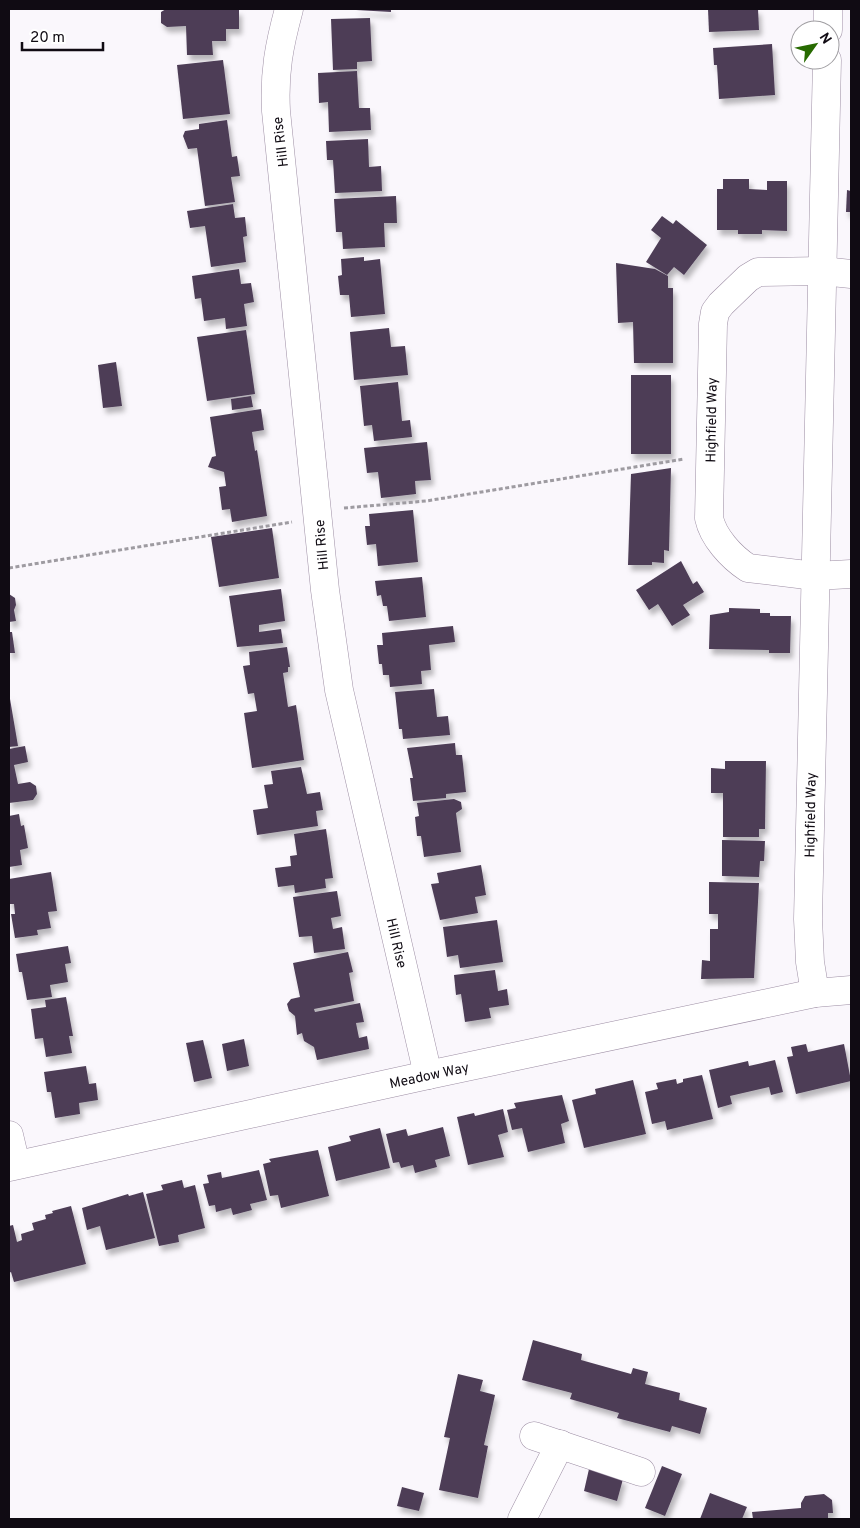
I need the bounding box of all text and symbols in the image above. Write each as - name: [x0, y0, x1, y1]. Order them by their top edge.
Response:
- scale bar: [22, 20, 104, 52]
- north arrow: [790, 20, 840, 70]
- text: 20 m: [30, 29, 65, 48]
- text: N: [815, 30, 835, 48]
- street label: Hill Rise: [270, 116, 293, 168]
- street label: Highfield Way: [703, 377, 722, 463]
- street label: Hill Rise: [312, 519, 333, 571]
- street label: Highfield Way: [802, 772, 821, 858]
- street label: Hill Rise: [382, 917, 410, 970]
- street label: Meadow Way: [388, 1060, 471, 1093]

